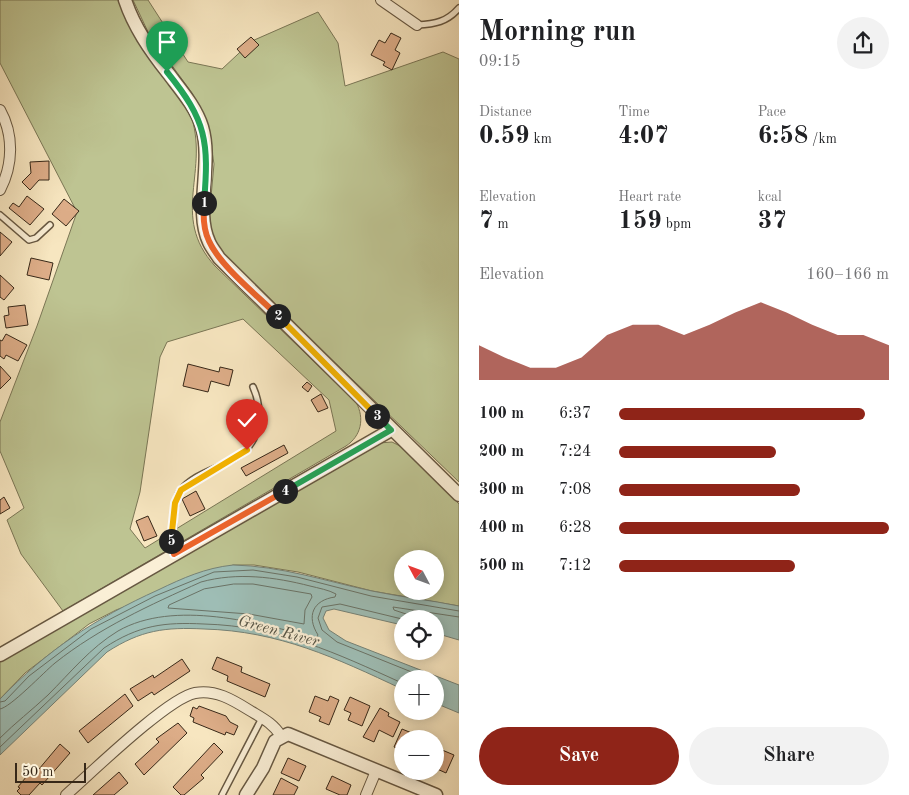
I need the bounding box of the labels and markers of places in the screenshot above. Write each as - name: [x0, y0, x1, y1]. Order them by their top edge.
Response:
- pin: [146, 21, 188, 72]
- pin: 1: [192, 190, 216, 216]
- pin: 2: [266, 304, 290, 328]
- pin: [226, 399, 268, 450]
- pin: 3: [364, 404, 390, 428]
- pin: 4: [272, 478, 298, 504]
- pin: 5: [158, 528, 184, 554]

